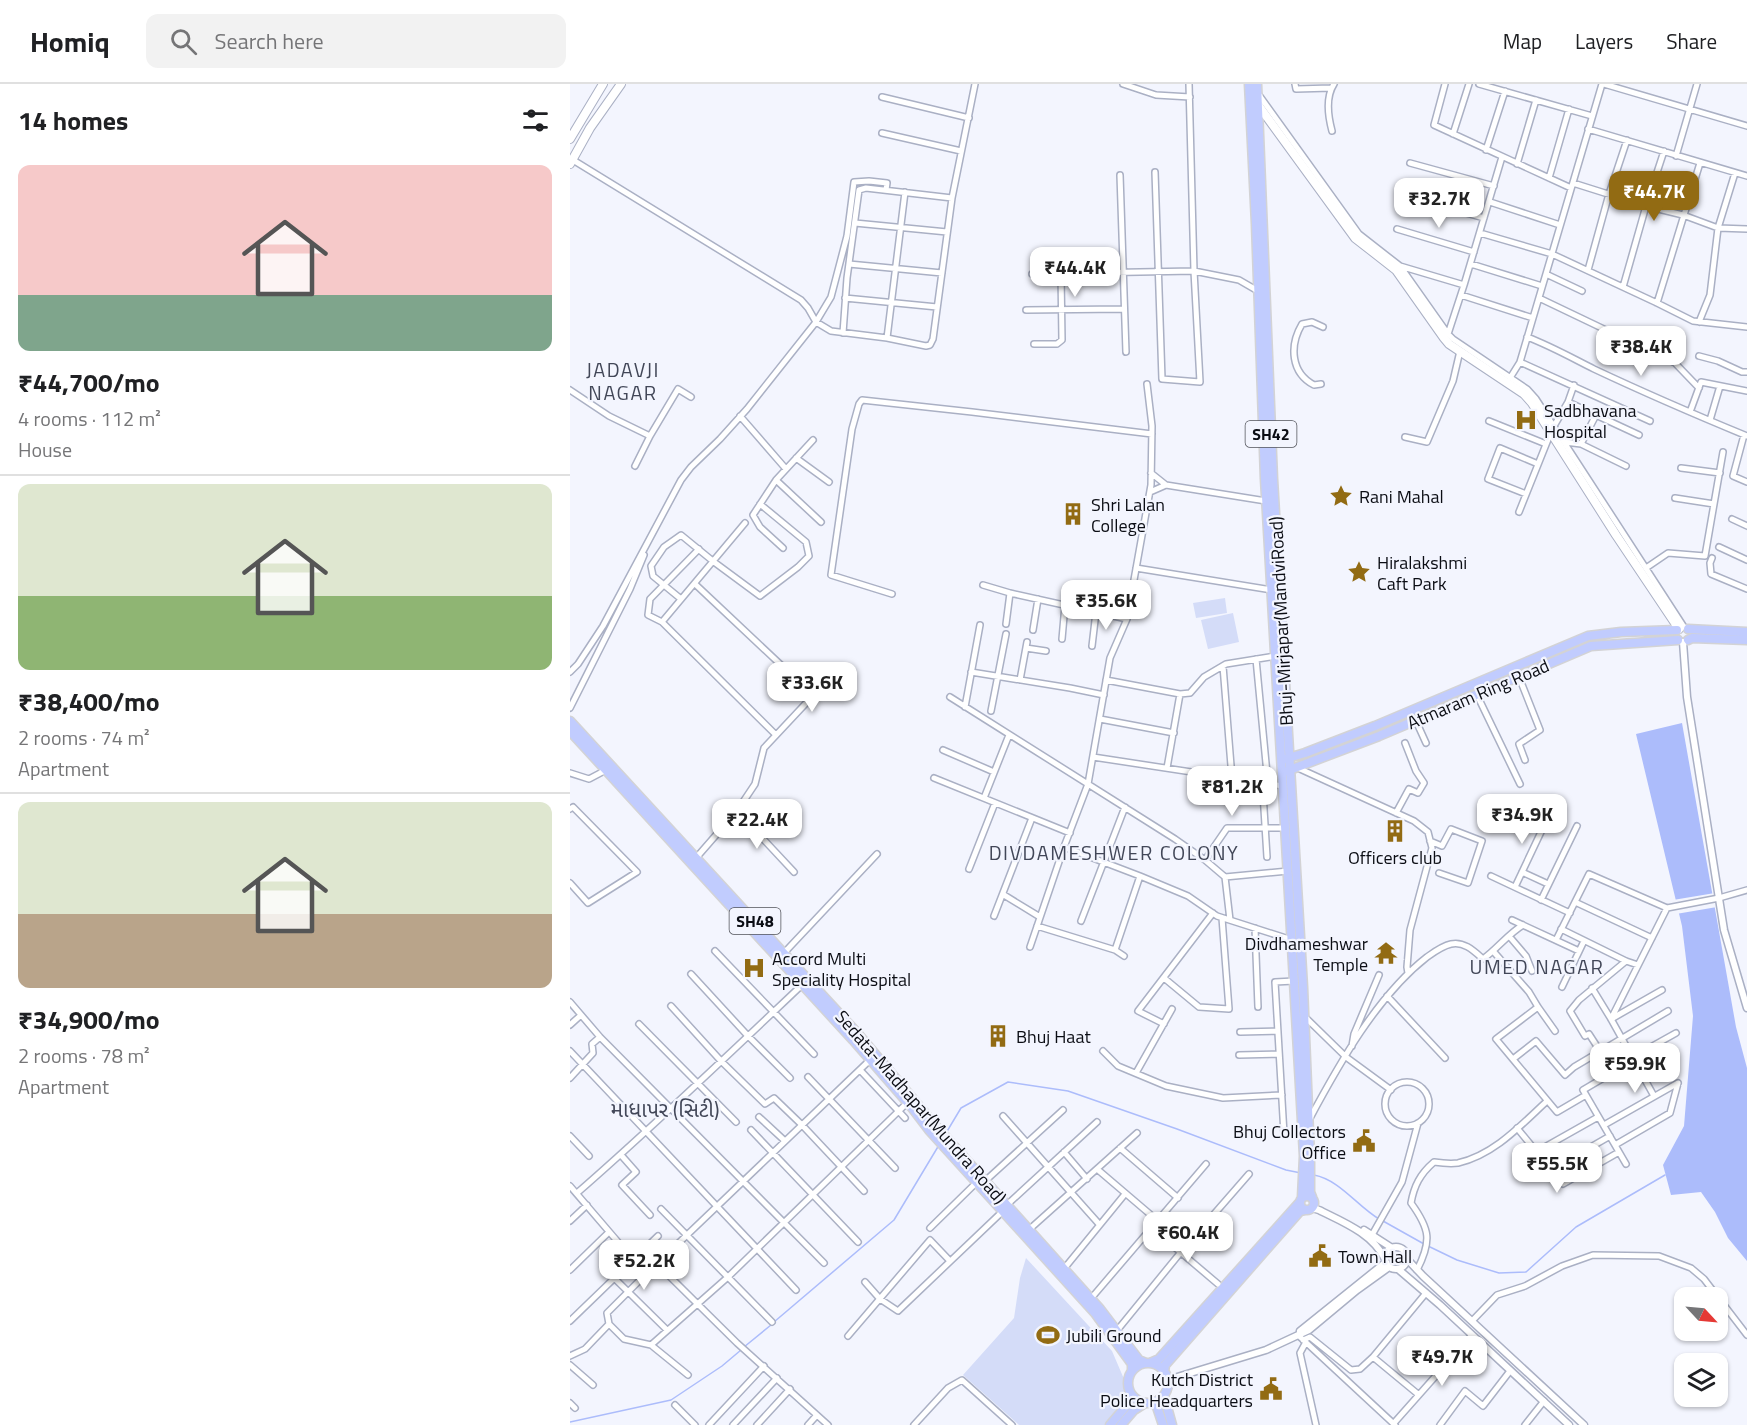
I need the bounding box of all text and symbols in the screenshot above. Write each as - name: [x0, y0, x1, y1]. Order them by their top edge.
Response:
- search box: [146, 14, 566, 68]
- text: Homiq: [30, 20, 110, 63]
- text: Search here: [215, 24, 324, 58]
- icon: search: [167, 25, 200, 58]
- text: Map: [1503, 25, 1542, 57]
- text: Layers: [1575, 25, 1633, 57]
- text: Share: [1666, 25, 1717, 57]
- text: 14 homes: [18, 101, 128, 140]
- icon: filters: [519, 104, 552, 137]
- pin: ₹44.7K: [1605, 171, 1703, 222]
- text: ₹44.7K: [1623, 175, 1685, 206]
- pin: ₹32.7K: [1390, 178, 1488, 229]
- text: ₹32.7K: [1408, 182, 1470, 213]
- icon: home: [231, 204, 339, 312]
- pin: ₹44.4K: [1026, 247, 1124, 298]
- text: ₹44.4K: [1044, 251, 1106, 282]
- pin: ₹38.4K: [1592, 326, 1690, 377]
- text: ₹38.4K: [1610, 330, 1672, 361]
- district label: JADAVJI NAGAR: [586, 354, 660, 408]
- text: ₹44,700/mo: [18, 363, 160, 402]
- place label: Sadbhavana Hospital: [1544, 397, 1637, 445]
- text: 4 rooms · 112 m²: [18, 403, 161, 434]
- hospital icon: Sadbhavana Hospital: [1513, 407, 1539, 433]
- road number: SH42: [1246, 421, 1296, 447]
- text: House: [18, 434, 72, 465]
- place icon: Rani Mahal: [1328, 483, 1354, 509]
- place label: Rani Mahal: [1359, 483, 1444, 510]
- place label: Shri Lalan College: [1091, 491, 1165, 539]
- building icon: Shri Lalan College: [1060, 501, 1086, 527]
- street label: Bhuj-Mirjapar(MandviRoad): [1262, 516, 1300, 726]
- icon: home: [231, 523, 339, 631]
- place label: Hiralakshmi Caft Park: [1377, 549, 1467, 597]
- place icon: Hiralakshmi Caft Park: [1346, 559, 1372, 585]
- pin: ₹35.6K: [1057, 580, 1155, 631]
- text: ₹35.6K: [1075, 584, 1137, 615]
- street label: Atmaram Ring Road: [1403, 652, 1553, 736]
- pin: ₹33.6K: [763, 662, 861, 713]
- text: ₹33.6K: [781, 666, 843, 697]
- text: ₹38,400/mo: [18, 682, 160, 721]
- text: 2 rooms · 74 m²: [18, 722, 150, 753]
- text: Apartment: [18, 753, 109, 784]
- pin: ₹81.2K: [1183, 766, 1281, 817]
- text: ₹81.2K: [1201, 770, 1263, 801]
- pin: ₹34.9K: [1473, 794, 1571, 845]
- text: ₹34.9K: [1491, 798, 1553, 829]
- pin: ₹22.4K: [708, 799, 806, 850]
- text: ₹22.4K: [726, 803, 788, 834]
- building icon: Officers club: [1382, 818, 1408, 844]
- district label: DIVDAMESHWER COLONY: [989, 837, 1239, 868]
- icon: home: [231, 841, 339, 949]
- place label: Officers club: [1348, 844, 1442, 871]
- road number: SH48: [730, 908, 780, 934]
- place label: Divdhameshwar Temple: [1245, 930, 1368, 978]
- temple icon: Divdhameshwar Temple: [1373, 940, 1399, 966]
- place label: Accord Multi Speciality Hospital: [772, 945, 911, 993]
- district label: UMED NAGAR: [1470, 951, 1604, 982]
- hospital icon: Accord Multi Speciality Hospital: [741, 955, 767, 981]
- text: ₹34,900/mo: [18, 1000, 160, 1039]
- street label: Sedata-Madhapar(Mundra Road): [829, 1004, 1013, 1210]
- building icon: Bhuj Haat: [985, 1023, 1011, 1049]
- place label: Bhuj Haat: [1016, 1023, 1091, 1050]
- text: 2 rooms · 78 m²: [18, 1040, 150, 1071]
- pin: ₹59.9K: [1586, 1043, 1684, 1094]
- text: ₹59.9K: [1604, 1047, 1666, 1078]
- text: Apartment: [18, 1071, 109, 1102]
- district label: માધાપર (સિટી): [611, 1093, 719, 1125]
- place label: Bhuj Collectors Office: [1233, 1118, 1346, 1166]
- public building icon: Bhuj Collectors Office: [1351, 1128, 1377, 1154]
- pin: ₹55.5K: [1508, 1143, 1606, 1194]
- text: ₹55.5K: [1526, 1147, 1588, 1178]
- pin: ₹60.4K: [1139, 1212, 1237, 1263]
- text: ₹60.4K: [1157, 1216, 1219, 1247]
- pin: ₹52.2K: [595, 1240, 693, 1291]
- public building icon: Town Hall: [1307, 1243, 1333, 1269]
- place label: Town Hall: [1338, 1243, 1412, 1270]
- text: ₹52.2K: [613, 1244, 675, 1275]
- north arrow: [1674, 1287, 1728, 1341]
- map controls: [1674, 1287, 1728, 1407]
- sports icon: Jubili Ground: [1035, 1322, 1061, 1348]
- place label: Jubili Ground: [1066, 1322, 1162, 1349]
- pin: ₹49.7K: [1393, 1336, 1491, 1387]
- text: ₹49.7K: [1411, 1340, 1473, 1371]
- button: layers: [1674, 1353, 1728, 1407]
- place label: Kutch District Police Headquarters: [1100, 1366, 1254, 1414]
- public building icon: Kutch District Police Headquarters: [1258, 1376, 1284, 1402]

